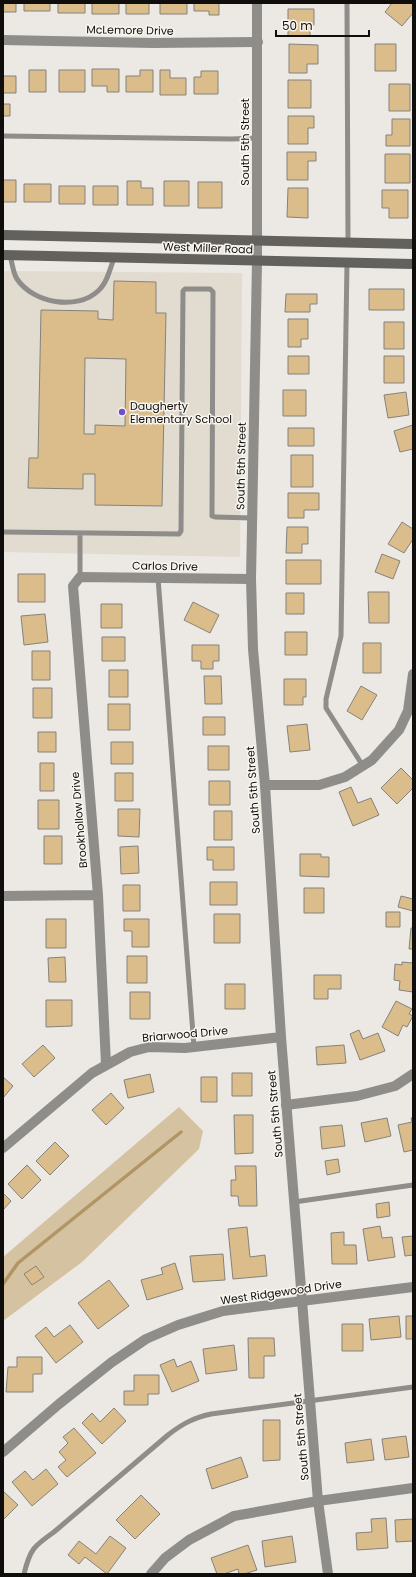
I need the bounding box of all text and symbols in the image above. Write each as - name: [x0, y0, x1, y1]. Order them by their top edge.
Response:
- scale bar: [276, 12, 369, 38]
- text: 50 m: [282, 17, 313, 34]
- street label: McLemore Drive: [86, 21, 174, 39]
- street label: South 5th Street: [237, 98, 253, 186]
- street label: West Miller Road: [163, 238, 253, 258]
- place label: Daugherty Elementary School: [130, 398, 232, 427]
- marker: Daugherty Elementary School: [117, 407, 127, 417]
- street label: South 5th Street: [232, 422, 250, 510]
- street label: Carlos Drive: [132, 557, 198, 575]
- street label: South 5th Street: [242, 746, 264, 834]
- street label: Brookhollow Drive: [67, 771, 91, 869]
- street label: Briarwood Drive: [141, 1022, 229, 1046]
- street label: South 5th Street: [263, 1070, 287, 1158]
- street label: West Ridgewood Drive: [219, 1276, 343, 1308]
- street label: South 5th Street: [289, 1393, 313, 1481]

